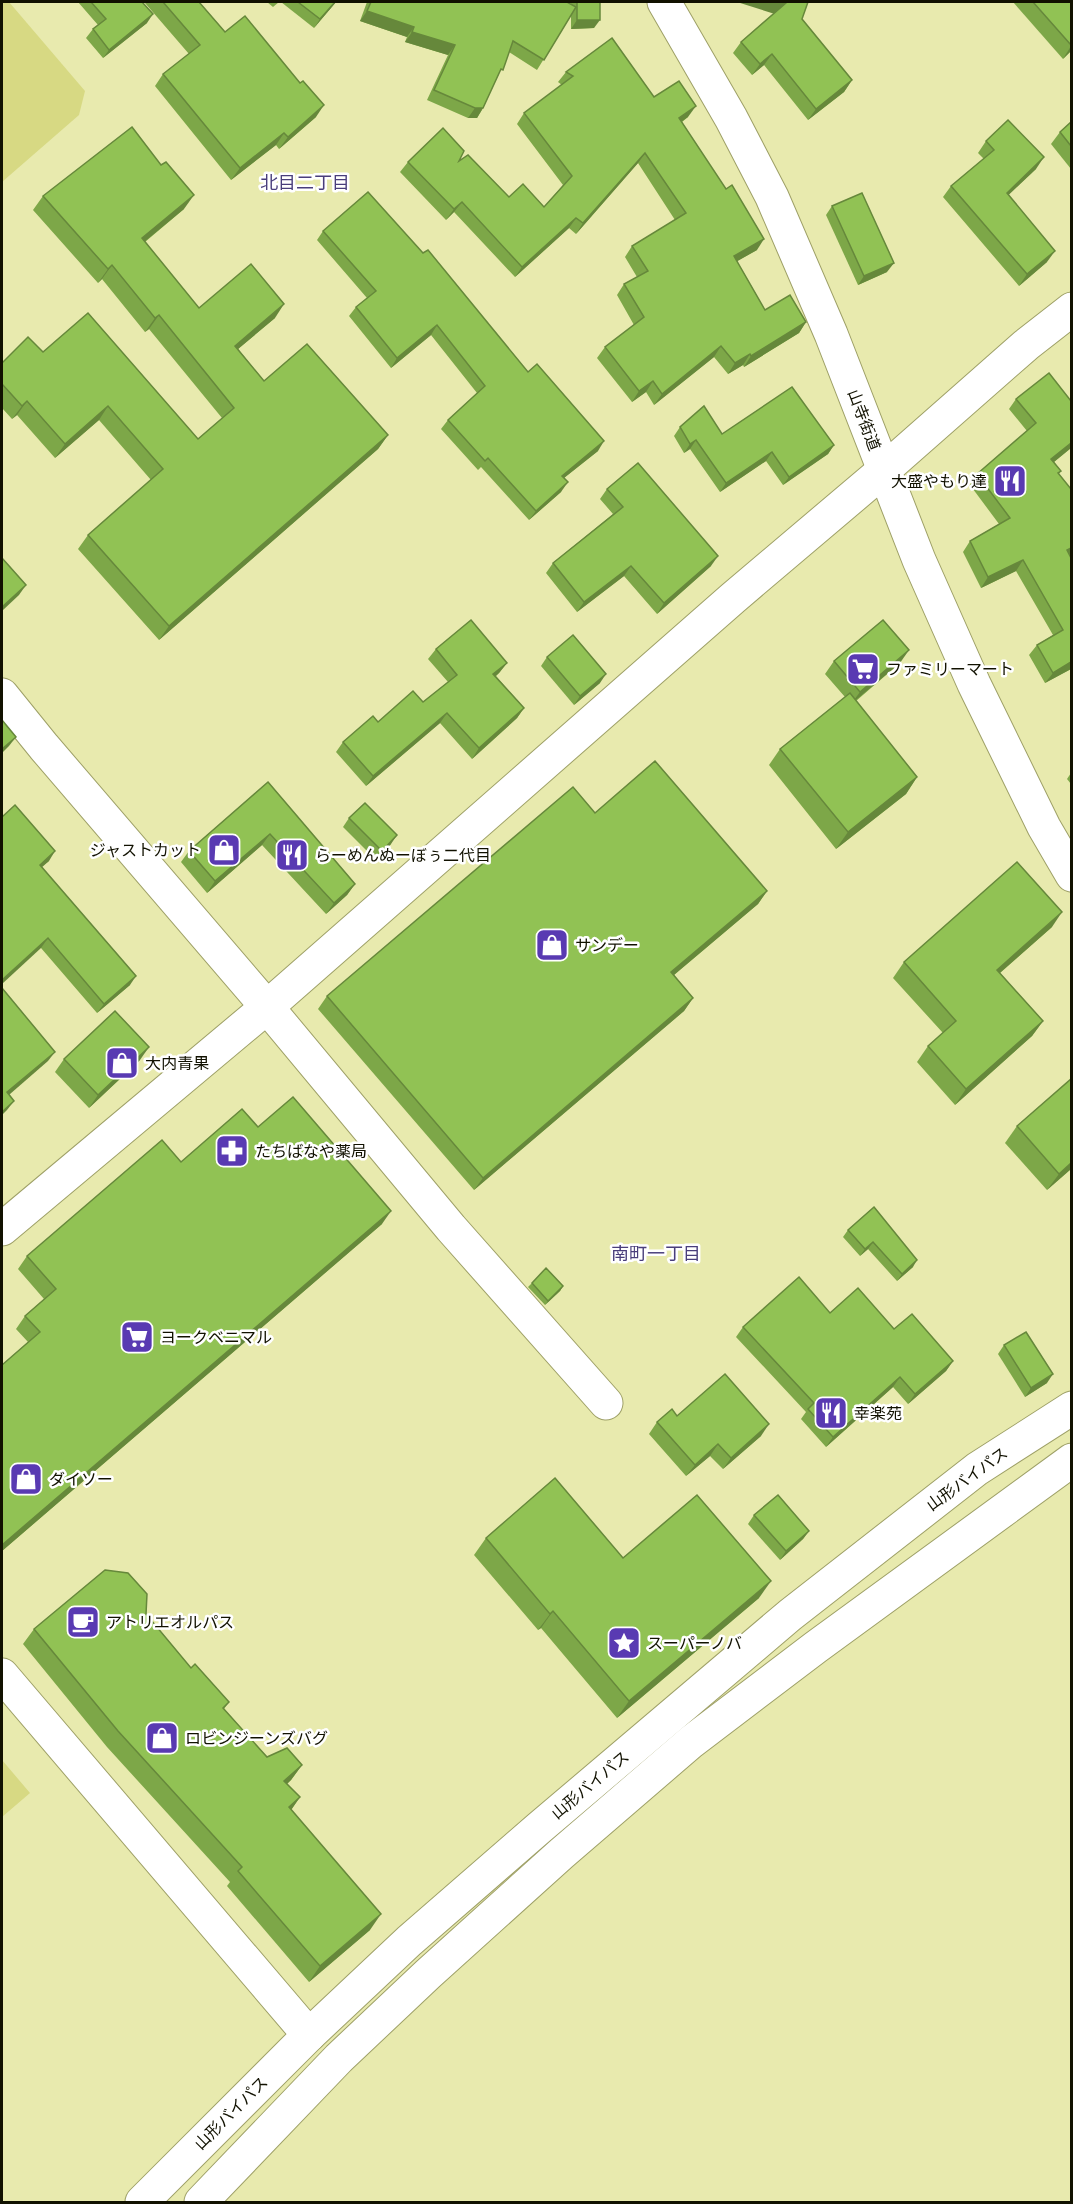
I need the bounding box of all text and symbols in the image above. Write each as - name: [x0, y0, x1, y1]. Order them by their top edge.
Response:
- district label: 北目二丁目: [260, 172, 350, 193]
- street label: 山寺街道: [844, 387, 884, 453]
- restaurant icon: 大盛やもり達: [992, 463, 1028, 499]
- place label: 大盛やもり達: [891, 472, 987, 491]
- supermarket icon: ファミリーマート: [845, 651, 881, 687]
- place label: ファミリーマート: [886, 660, 1014, 679]
- shop icon: ジャストカット: [206, 832, 242, 868]
- restaurant icon: らーめんぬーぼぅ二代目: [274, 837, 310, 873]
- place label: ジャストカット: [90, 841, 201, 860]
- place label: らーめんぬーぼぅ二代目: [315, 846, 491, 865]
- shop icon: サンデー: [534, 927, 570, 963]
- place label: サンデー: [575, 936, 639, 955]
- shop icon: 大内青果: [104, 1045, 140, 1081]
- place label: 大内青果: [145, 1054, 209, 1073]
- pharmacy icon: たちばなや薬局: [214, 1133, 250, 1169]
- place label: たちばなや薬局: [255, 1142, 367, 1161]
- district label: 南町一丁目: [611, 1243, 701, 1264]
- supermarket icon: ヨークベニマル: [119, 1319, 155, 1355]
- place label: ヨークベニマル: [160, 1328, 272, 1347]
- restaurant icon: 幸楽苑: [813, 1395, 849, 1431]
- place label: 幸楽苑: [854, 1404, 902, 1423]
- street label: 山形バイパス: [923, 1443, 1011, 1515]
- shop icon: ダイソー: [8, 1461, 44, 1497]
- place label: ダイソー: [49, 1470, 113, 1489]
- cafe icon: アトリエオルパス: [65, 1604, 101, 1640]
- place label: アトリエオルパス: [106, 1613, 234, 1632]
- place icon: スーパーノバ: [606, 1625, 642, 1661]
- place label: スーパーノバ: [647, 1634, 742, 1653]
- shop icon: ロビンジーンズバグ: [144, 1720, 180, 1756]
- place label: ロビンジーンズバグ: [185, 1729, 328, 1748]
- street label: 山形バイパス: [547, 1747, 633, 1823]
- street label: 山形バイパス: [190, 2072, 272, 2154]

